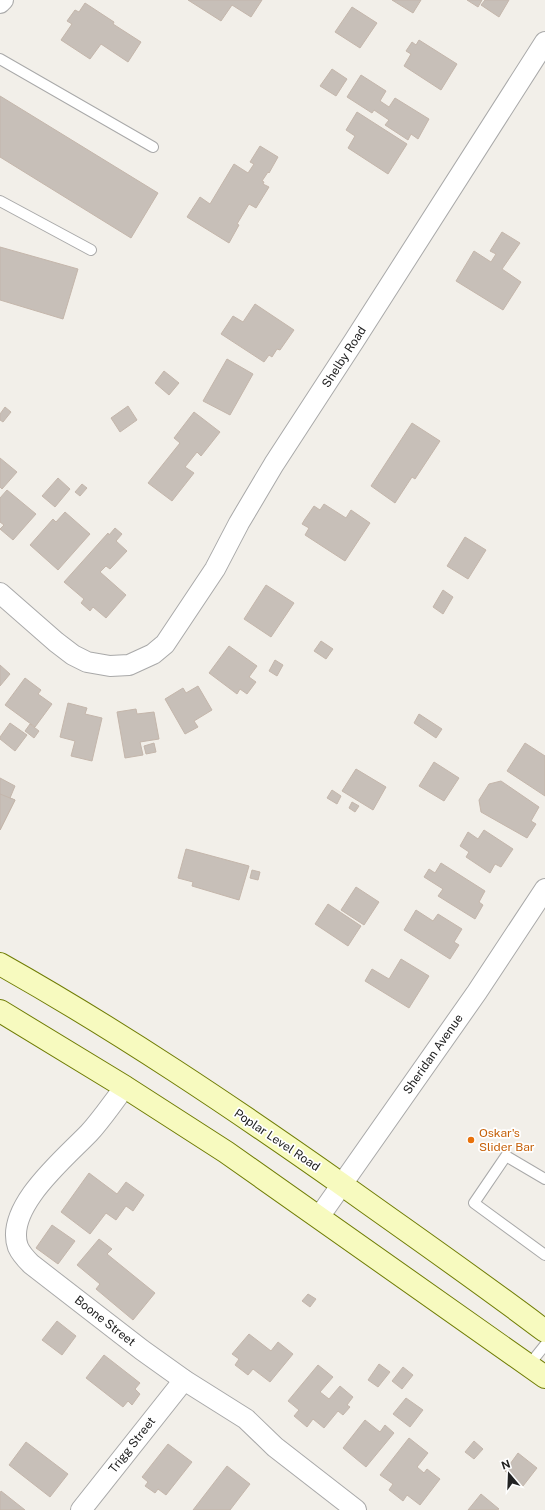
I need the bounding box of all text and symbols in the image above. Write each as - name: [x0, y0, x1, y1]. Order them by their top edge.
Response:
- street label: Shelby Road: [319, 324, 369, 390]
- street label: Sheridan Avenue: [400, 1011, 466, 1097]
- street label: Poplar Level Road: [231, 1106, 323, 1174]
- place label: Oskar's Slider Bar: [479, 1126, 535, 1154]
- marker: Oskar's Slider Bar: [466, 1135, 476, 1145]
- street label: Boone Street: [72, 1293, 138, 1349]
- street label: Trigg Street: [106, 1414, 158, 1476]
- north arrow: [489, 1454, 529, 1494]
- text: N: [500, 1457, 512, 1472]

